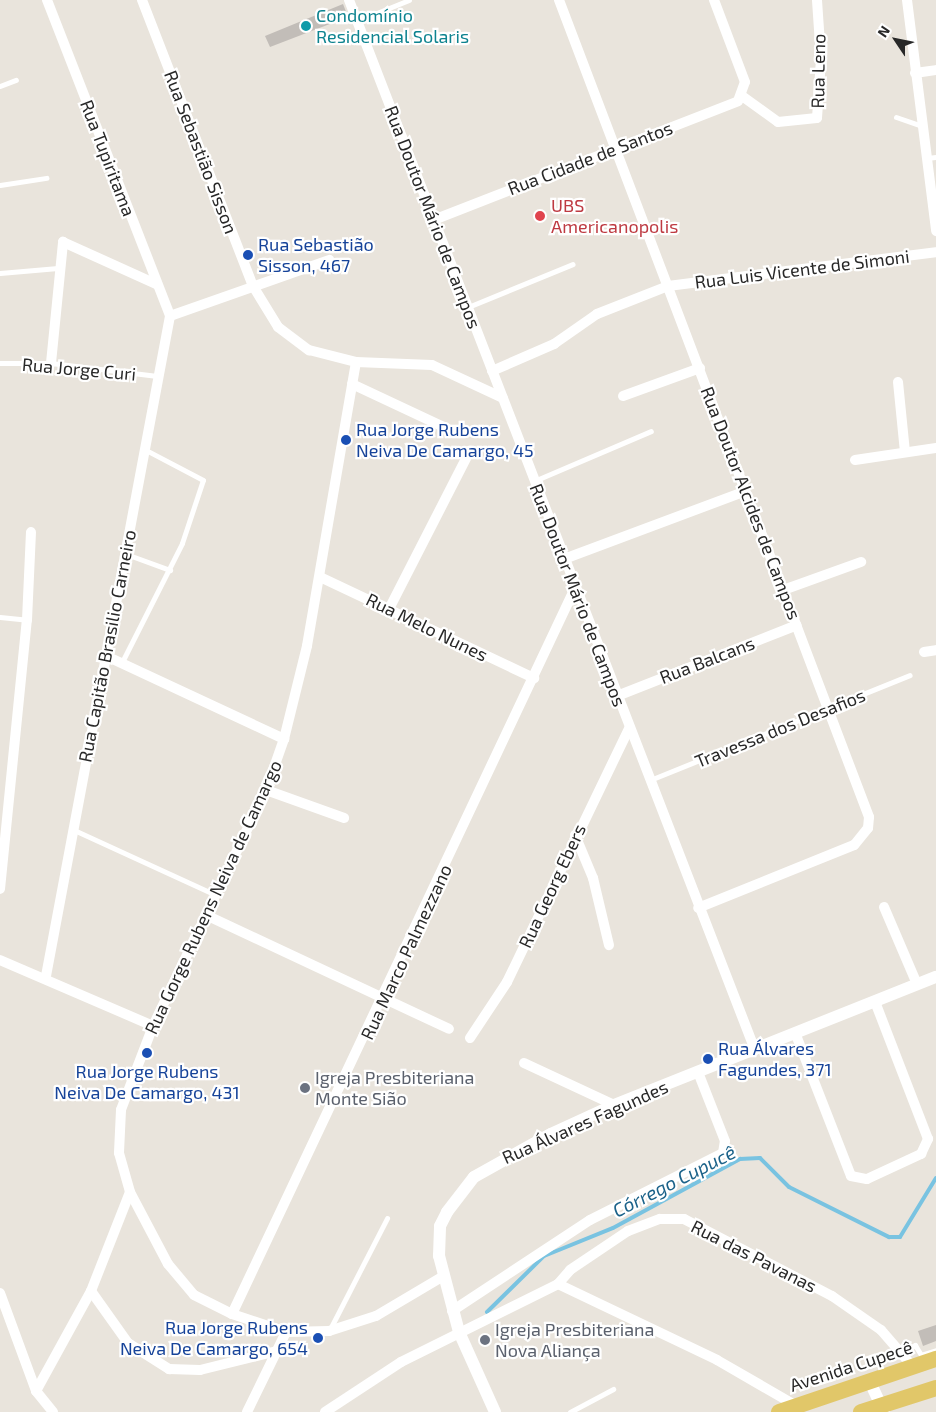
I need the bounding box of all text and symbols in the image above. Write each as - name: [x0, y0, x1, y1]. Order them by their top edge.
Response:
- place label: Condomínio Residencial Solaris: [316, 5, 470, 48]
- north arrow: [871, 15, 921, 65]
- marker: Condomínio Residencial Solaris: [300, 20, 312, 32]
- text: N: [873, 22, 893, 40]
- street label: Rua Leno: [807, 33, 829, 109]
- street label: Rua Sebastião Sisson: [160, 67, 242, 237]
- street label: Rua Tupiritama: [76, 97, 140, 219]
- street label: Rua Doutor Mário de Campos: [380, 102, 486, 332]
- street label: Rua Cidade de Santos: [505, 117, 675, 199]
- place label: UBS Americanopolis: [551, 195, 678, 238]
- marker: UBS Americanopolis: [533, 209, 547, 223]
- place label: Rua Sebastião Sisson, 467: [258, 234, 374, 276]
- street label: Rua Luis Vicente de Simoni: [693, 245, 911, 293]
- marker: Rua Sebastião Sisson, 467: [242, 249, 254, 261]
- street label: Rua Jorge Curi: [21, 353, 137, 385]
- street label: Rua Doutor Alcides de Campos: [696, 383, 806, 623]
- place label: Rua Jorge Rubens Neiva De Camargo, 45: [356, 419, 534, 462]
- marker: Rua Jorge Rubens Neiva De Camargo, 45: [340, 434, 352, 446]
- street label: Rua Doutor Mário de Campos: [525, 480, 631, 710]
- street label: Rua Capitão Brasilio Carneiro: [74, 528, 140, 764]
- street label: Rua Melo Nunes: [363, 588, 491, 666]
- street label: Rua Balcans: [656, 632, 758, 688]
- street label: Travessa dos Desafios: [692, 684, 868, 772]
- street label: Rua Gorge Rubens Neiva de Camargo: [140, 757, 286, 1037]
- street label: Rua Georg Ebers: [514, 821, 590, 951]
- street label: Rua Marco Palmezzano: [356, 861, 456, 1043]
- place label: Rua Álvares Fagundes, 371: [718, 1038, 832, 1080]
- marker: Rua Jorge Rubens Neiva De Camargo, 431: [141, 1047, 153, 1059]
- marker: Rua Álvares Fagundes, 371: [702, 1053, 714, 1065]
- place label: Rua Jorge Rubens Neiva De Camargo, 431: [54, 1061, 240, 1104]
- place label: Igreja Presbiteriana Monte Sião: [315, 1067, 474, 1110]
- street label: Rua Álvares Fagundes: [499, 1076, 671, 1168]
- marker: Igreja Presbiteriana Monte Sião: [299, 1082, 311, 1094]
- water label: Córrego Cupucê: [609, 1140, 739, 1222]
- street label: Rua das Pavanas: [688, 1215, 820, 1297]
- place label: Rua Jorge Rubens Neiva De Camargo, 654: [120, 1317, 308, 1360]
- place label: Igreja Presbiteriana Nova Aliança: [495, 1319, 654, 1362]
- marker: Rua Jorge Rubens Neiva De Camargo, 654: [312, 1332, 324, 1344]
- marker: Igreja Presbiteriana Nova Aliança: [479, 1334, 491, 1346]
- street label: Avenida Cupecê: [787, 1336, 915, 1396]

